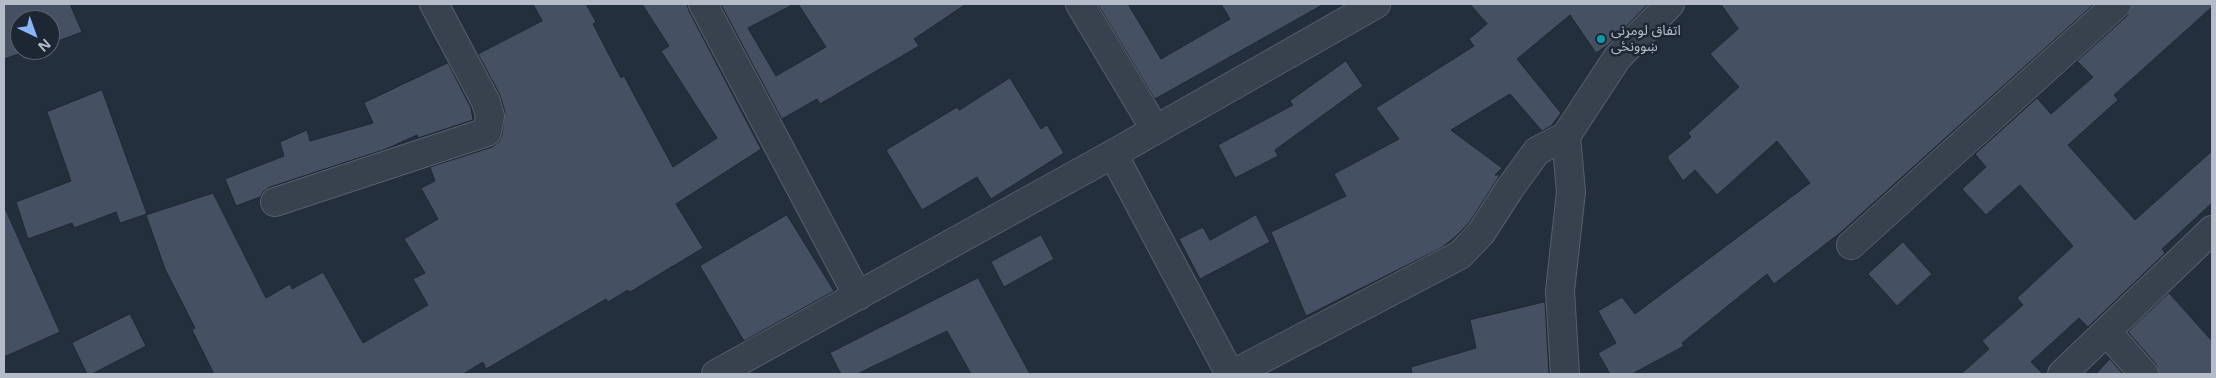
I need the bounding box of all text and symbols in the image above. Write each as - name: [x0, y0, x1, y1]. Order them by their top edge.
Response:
- north arrow: [10, 10, 60, 60]
- place label: اتفاق لومړنی ښوونځی: [1611, 23, 1681, 56]
- marker: اتفاق لومړنی ښوونځی: [1595, 33, 1607, 45]
- text: N: [34, 35, 55, 57]

